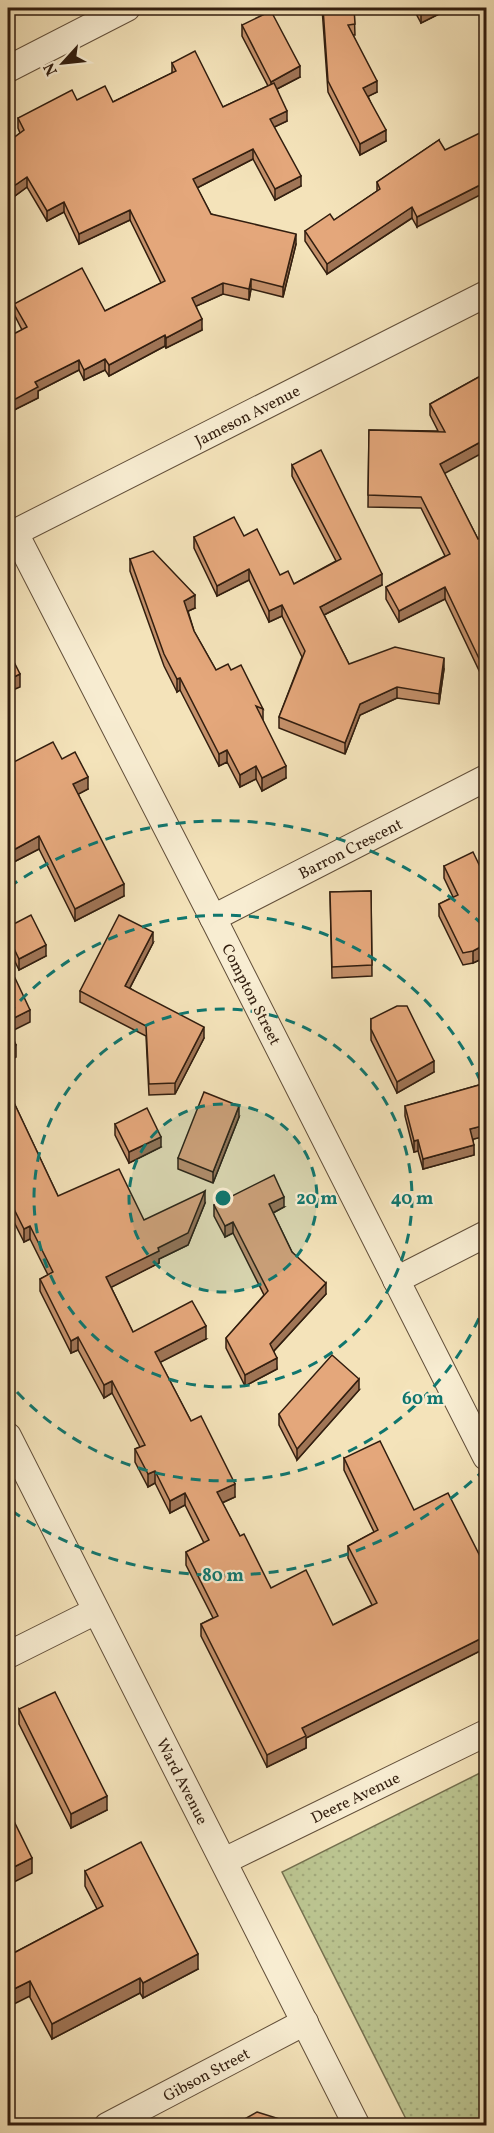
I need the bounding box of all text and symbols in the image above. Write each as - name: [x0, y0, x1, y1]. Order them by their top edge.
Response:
- north arrow: [33, 33, 93, 93]
- text: N: [39, 58, 64, 79]
- street label: Jameson Avenue: [191, 381, 304, 453]
- street label: Barron Crescent: [295, 814, 407, 885]
- street label: Compton Street: [215, 940, 285, 1050]
- text: 20 m: [296, 1187, 338, 1212]
- text: 40 m: [391, 1187, 433, 1212]
- centre of rings: [213, 1188, 233, 1208]
- text: 60 m: [402, 1387, 444, 1412]
- text: 80 m: [202, 1564, 244, 1589]
- street label: Ward Avenue: [150, 1735, 212, 1829]
- street label: Deere Avenue: [308, 1768, 404, 1830]
- street label: Gibson Street: [160, 2044, 255, 2108]

